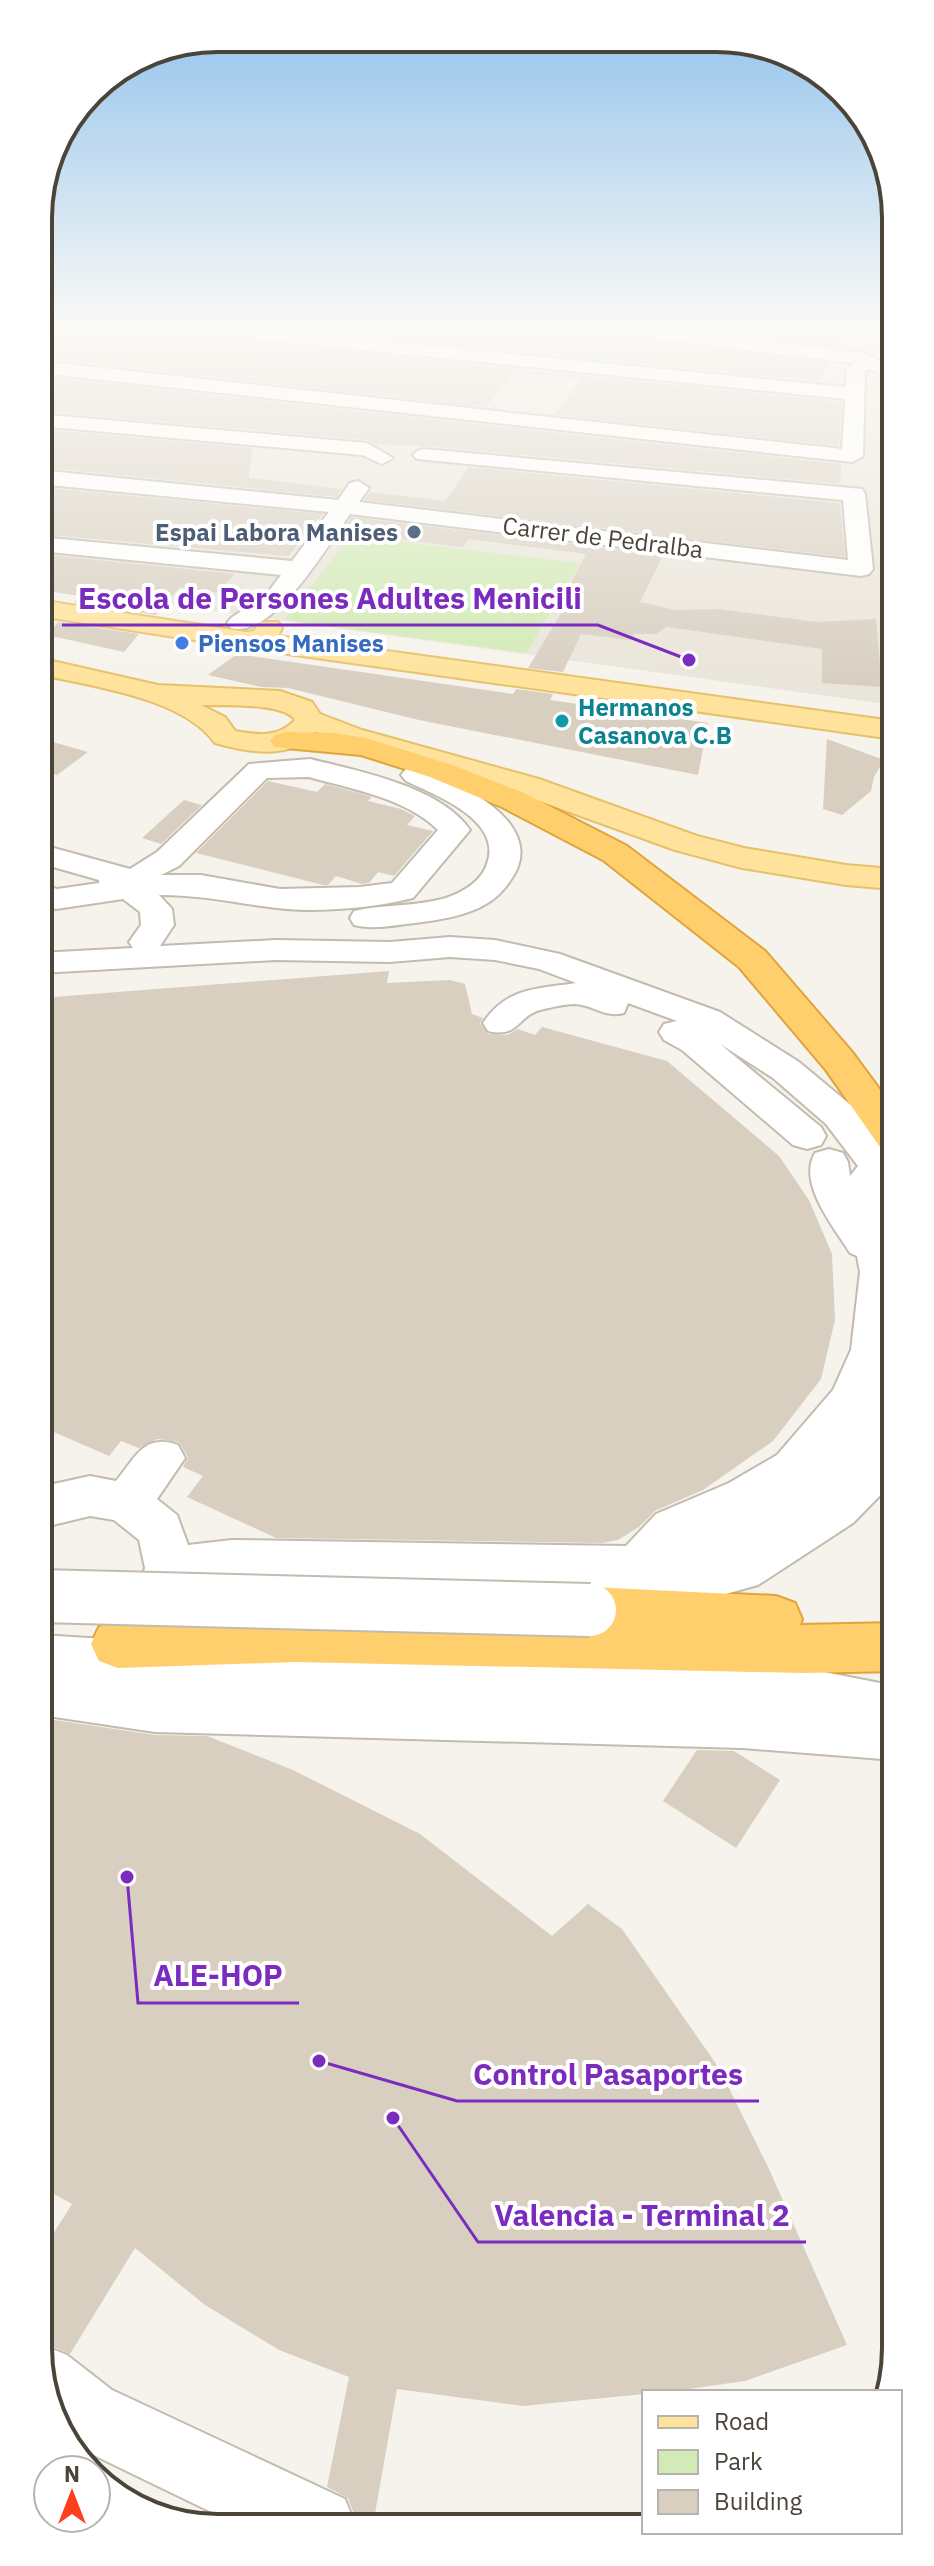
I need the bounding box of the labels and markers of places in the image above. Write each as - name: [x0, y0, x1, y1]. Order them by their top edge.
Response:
- place label: Espai Labora Manises: [155, 516, 398, 548]
- marker: Espai Labora Manises: [405, 523, 423, 541]
- callout: Escola de Persones Adultes Menicili: [62, 571, 598, 625]
- place label: Piensos Manises: [198, 627, 384, 659]
- marker: Piensos Manises: [173, 634, 191, 652]
- place label: Hermanos Casanova C.B: [578, 691, 732, 751]
- marker: Hermanos Casanova C.B: [553, 712, 571, 730]
- callout: ALE-HOP: [138, 1949, 299, 2003]
- callout: Control Pasaportes: [457, 2047, 759, 2101]
- callout: Valencia - Terminal 2: [478, 2188, 806, 2242]

